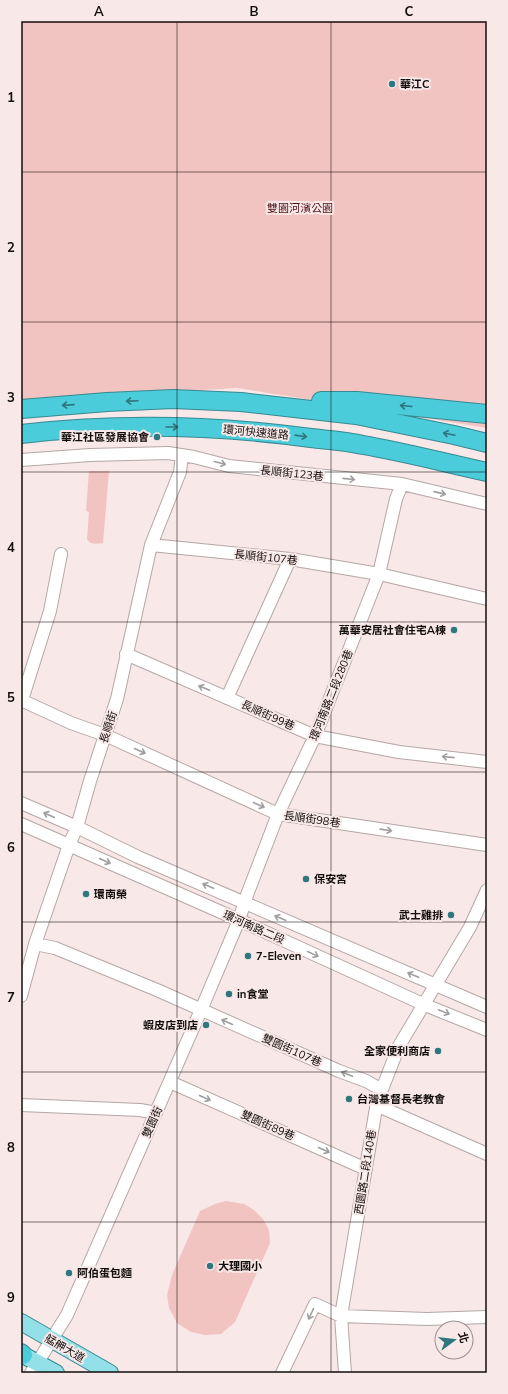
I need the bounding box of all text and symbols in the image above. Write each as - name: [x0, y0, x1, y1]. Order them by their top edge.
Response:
- text: A: [94, 3, 104, 19]
- text: B: [250, 3, 259, 19]
- text: C: [405, 3, 414, 19]
- place label: 華江C: [400, 77, 430, 91]
- marker: 華江C: [387, 79, 397, 89]
- text: 1: [7, 89, 15, 105]
- park label: 雙園河濱公園: [267, 201, 333, 215]
- text: 2: [7, 239, 15, 255]
- text: 3: [7, 389, 15, 405]
- one-way arrow: [126, 397, 139, 405]
- one-way arrow: [62, 401, 75, 408]
- one-way arrow: [400, 402, 413, 410]
- street label: 環河快速道路: [223, 422, 289, 442]
- one-way arrow: [165, 423, 178, 431]
- place label: 華江社區發展協會: [61, 430, 149, 444]
- one-way arrow: [443, 430, 456, 438]
- marker: 華江社區發展協會: [152, 432, 162, 442]
- one-way arrow: [294, 432, 307, 440]
- one-way arrow: [213, 460, 226, 468]
- street label: 長順街123巷: [260, 463, 324, 483]
- one-way arrow: [342, 475, 355, 482]
- one-way arrow: [433, 489, 446, 497]
- text: 4: [7, 539, 15, 555]
- street label: 長順街107巷: [234, 547, 298, 567]
- place label: 萬華安居社會住宅A棟: [339, 623, 446, 637]
- marker: 萬華安居社會住宅A棟: [449, 625, 459, 635]
- street label: 環河南路二段280巷: [306, 647, 356, 743]
- one-way arrow: [199, 683, 211, 691]
- text: 5: [7, 689, 15, 705]
- street label: 長順街99巷: [239, 697, 297, 733]
- street label: 長順街: [96, 709, 120, 745]
- one-way arrow: [134, 748, 146, 756]
- one-way arrow: [442, 754, 455, 761]
- one-way arrow: [252, 802, 264, 809]
- street label: 長順街98巷: [283, 808, 341, 830]
- one-way arrow: [44, 811, 56, 818]
- one-way arrow: [379, 826, 392, 834]
- text: 6: [7, 839, 15, 855]
- one-way arrow: [98, 858, 110, 865]
- place label: 保安宮: [314, 872, 347, 886]
- marker: 保安宮: [301, 874, 311, 884]
- one-way arrow: [203, 882, 215, 890]
- place label: 環南榮: [94, 887, 127, 901]
- marker: 環南榮: [81, 889, 91, 899]
- street label: 環河南路二段: [221, 907, 287, 947]
- place label: 武士雞排: [399, 908, 443, 922]
- marker: 武士雞排: [446, 910, 456, 920]
- one-way arrow: [275, 914, 287, 921]
- place label: 7-Eleven: [256, 949, 301, 963]
- one-way arrow: [306, 950, 318, 958]
- marker: 7-Eleven: [243, 951, 253, 961]
- one-way arrow: [407, 970, 419, 978]
- place label: in食堂: [237, 987, 269, 1001]
- text: 7: [7, 989, 15, 1005]
- marker: in食堂: [224, 989, 234, 999]
- one-way arrow: [438, 1009, 450, 1017]
- place label: 蝦皮店到店: [143, 1018, 198, 1032]
- one-way arrow: [222, 1018, 234, 1025]
- marker: 蝦皮店到店: [201, 1020, 211, 1030]
- street label: 雙園街107巷: [260, 1031, 324, 1069]
- place label: 全家便利商店: [364, 1044, 430, 1058]
- marker: 全家便利商店: [433, 1046, 443, 1056]
- one-way arrow: [341, 1069, 353, 1077]
- place label: 台灣基督長老教會: [357, 1092, 445, 1106]
- one-way arrow: [199, 1094, 211, 1102]
- marker: 台灣基督長老教會: [344, 1094, 354, 1104]
- street label: 雙園街: [139, 1104, 165, 1140]
- street label: 雙園街89巷: [239, 1107, 297, 1143]
- street label: 西園路二段140巷: [351, 1129, 379, 1215]
- text: 8: [7, 1139, 15, 1155]
- one-way arrow: [318, 1147, 330, 1154]
- place label: 大理國小: [218, 1259, 262, 1273]
- marker: 大理國小: [205, 1261, 215, 1271]
- place label: 阿伯蛋包麵: [77, 1266, 132, 1280]
- marker: 阿伯蛋包麵: [64, 1268, 74, 1278]
- text: 9: [7, 1289, 15, 1305]
- one-way arrow: [307, 1308, 314, 1320]
- north arrow: [434, 1320, 474, 1360]
- text: 北: [455, 1330, 472, 1345]
- street label: 艋舺大道: [42, 1331, 88, 1365]

